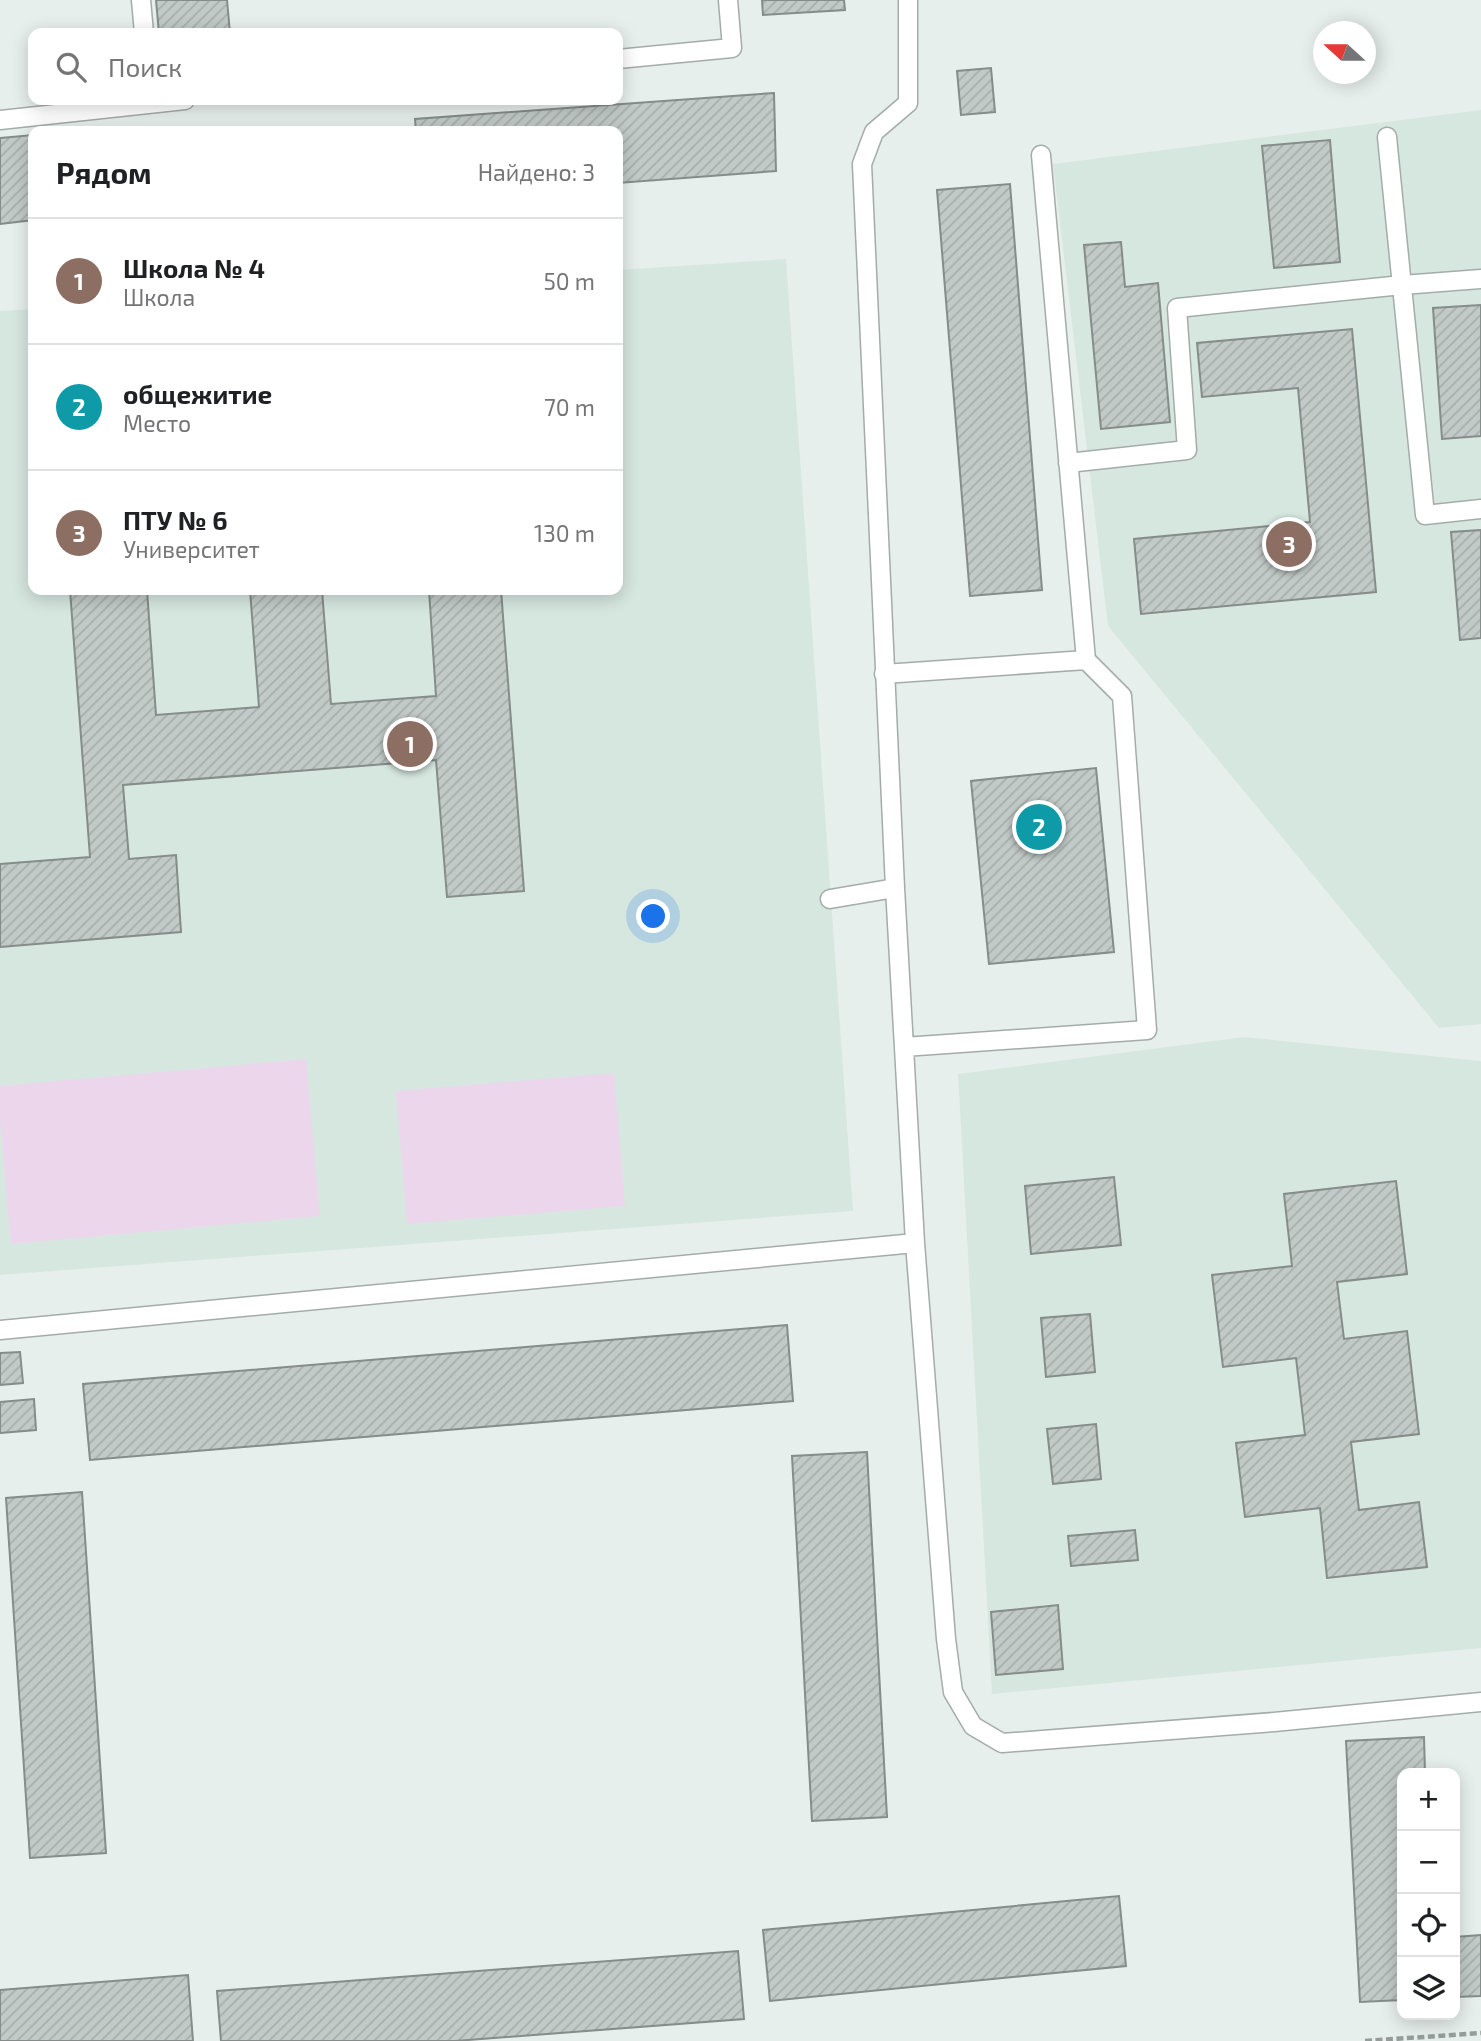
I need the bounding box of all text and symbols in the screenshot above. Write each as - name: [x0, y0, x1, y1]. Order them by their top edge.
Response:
- north arrow: [1313, 21, 1376, 84]
- search box: [28, 28, 623, 105]
- icon: search: [52, 48, 90, 86]
- text: Поиск: [108, 51, 182, 82]
- text: Рядом: [56, 154, 152, 190]
- text: Найдено: 3: [478, 158, 595, 186]
- text: Школа № 4: [123, 252, 265, 283]
- text: 1: [74, 267, 84, 295]
- text: 50 m: [544, 267, 595, 295]
- text: Школа: [123, 283, 195, 311]
- text: общежитие: [123, 378, 272, 409]
- text: 2: [72, 393, 86, 421]
- text: 70 m: [544, 393, 595, 421]
- text: Место: [123, 409, 191, 437]
- text: ПТУ № 6: [123, 504, 228, 535]
- pin: 3: [1266, 518, 1312, 570]
- text: 3: [72, 519, 86, 547]
- text: 130 m: [534, 519, 595, 547]
- text: Университет: [123, 535, 260, 563]
- pin: 1: [387, 718, 433, 770]
- pin: 2: [1016, 801, 1062, 853]
- your location: [636, 899, 670, 933]
- map controls: [1397, 1768, 1460, 2020]
- button: +: [1397, 1768, 1460, 1831]
- button: −: [1397, 1831, 1460, 1894]
- button: locate: [1397, 1894, 1460, 1957]
- button: layers: [1397, 1957, 1460, 2020]

